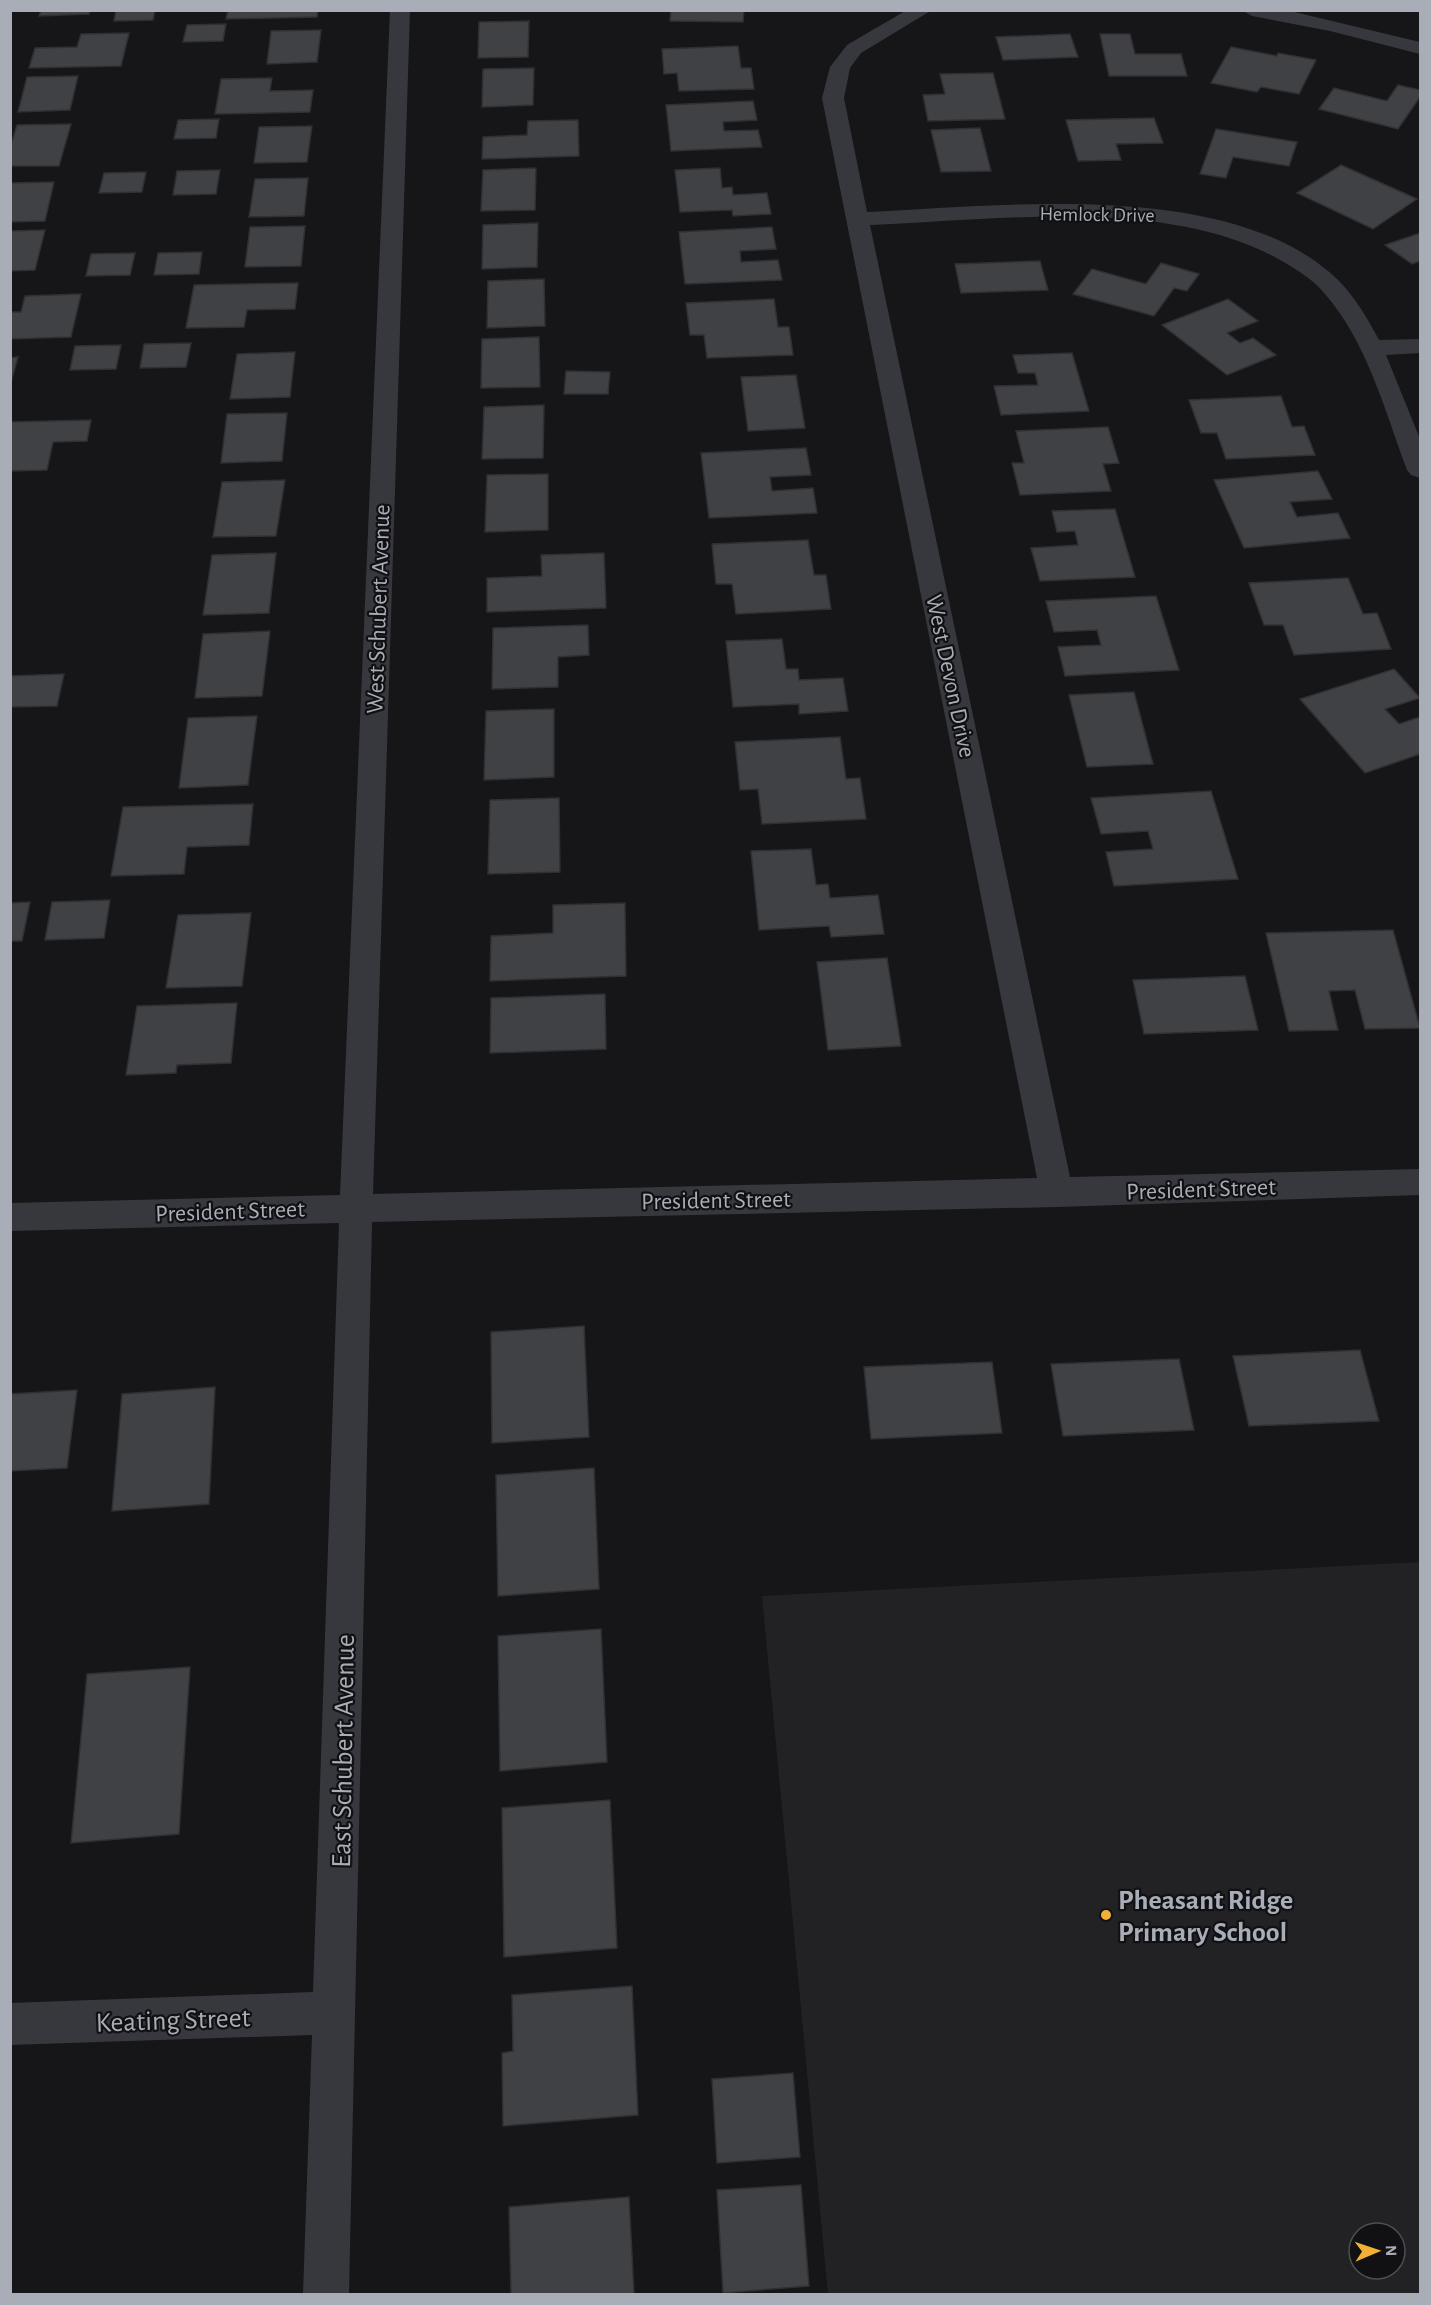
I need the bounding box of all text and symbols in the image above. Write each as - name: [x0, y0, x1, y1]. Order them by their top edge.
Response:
- street label: Hemlock Drive: [1039, 204, 1155, 226]
- street label: West Schubert Avenue: [363, 504, 395, 714]
- street label: West Devon Drive: [921, 592, 979, 760]
- street label: President Street: [1126, 1175, 1277, 1205]
- street label: President Street: [641, 1188, 791, 1214]
- street label: President Street: [155, 1197, 306, 1227]
- street label: East Schubert Avenue: [328, 1634, 360, 1868]
- place label: Pheasant Ridge Primary School: [1118, 1887, 1293, 1947]
- marker: Pheasant Ridge Primary School: [1099, 1908, 1113, 1922]
- street label: Keating Street: [95, 2004, 251, 2038]
- north arrow: [1347, 2221, 1407, 2281]
- text: N: [1383, 2245, 1399, 2256]

